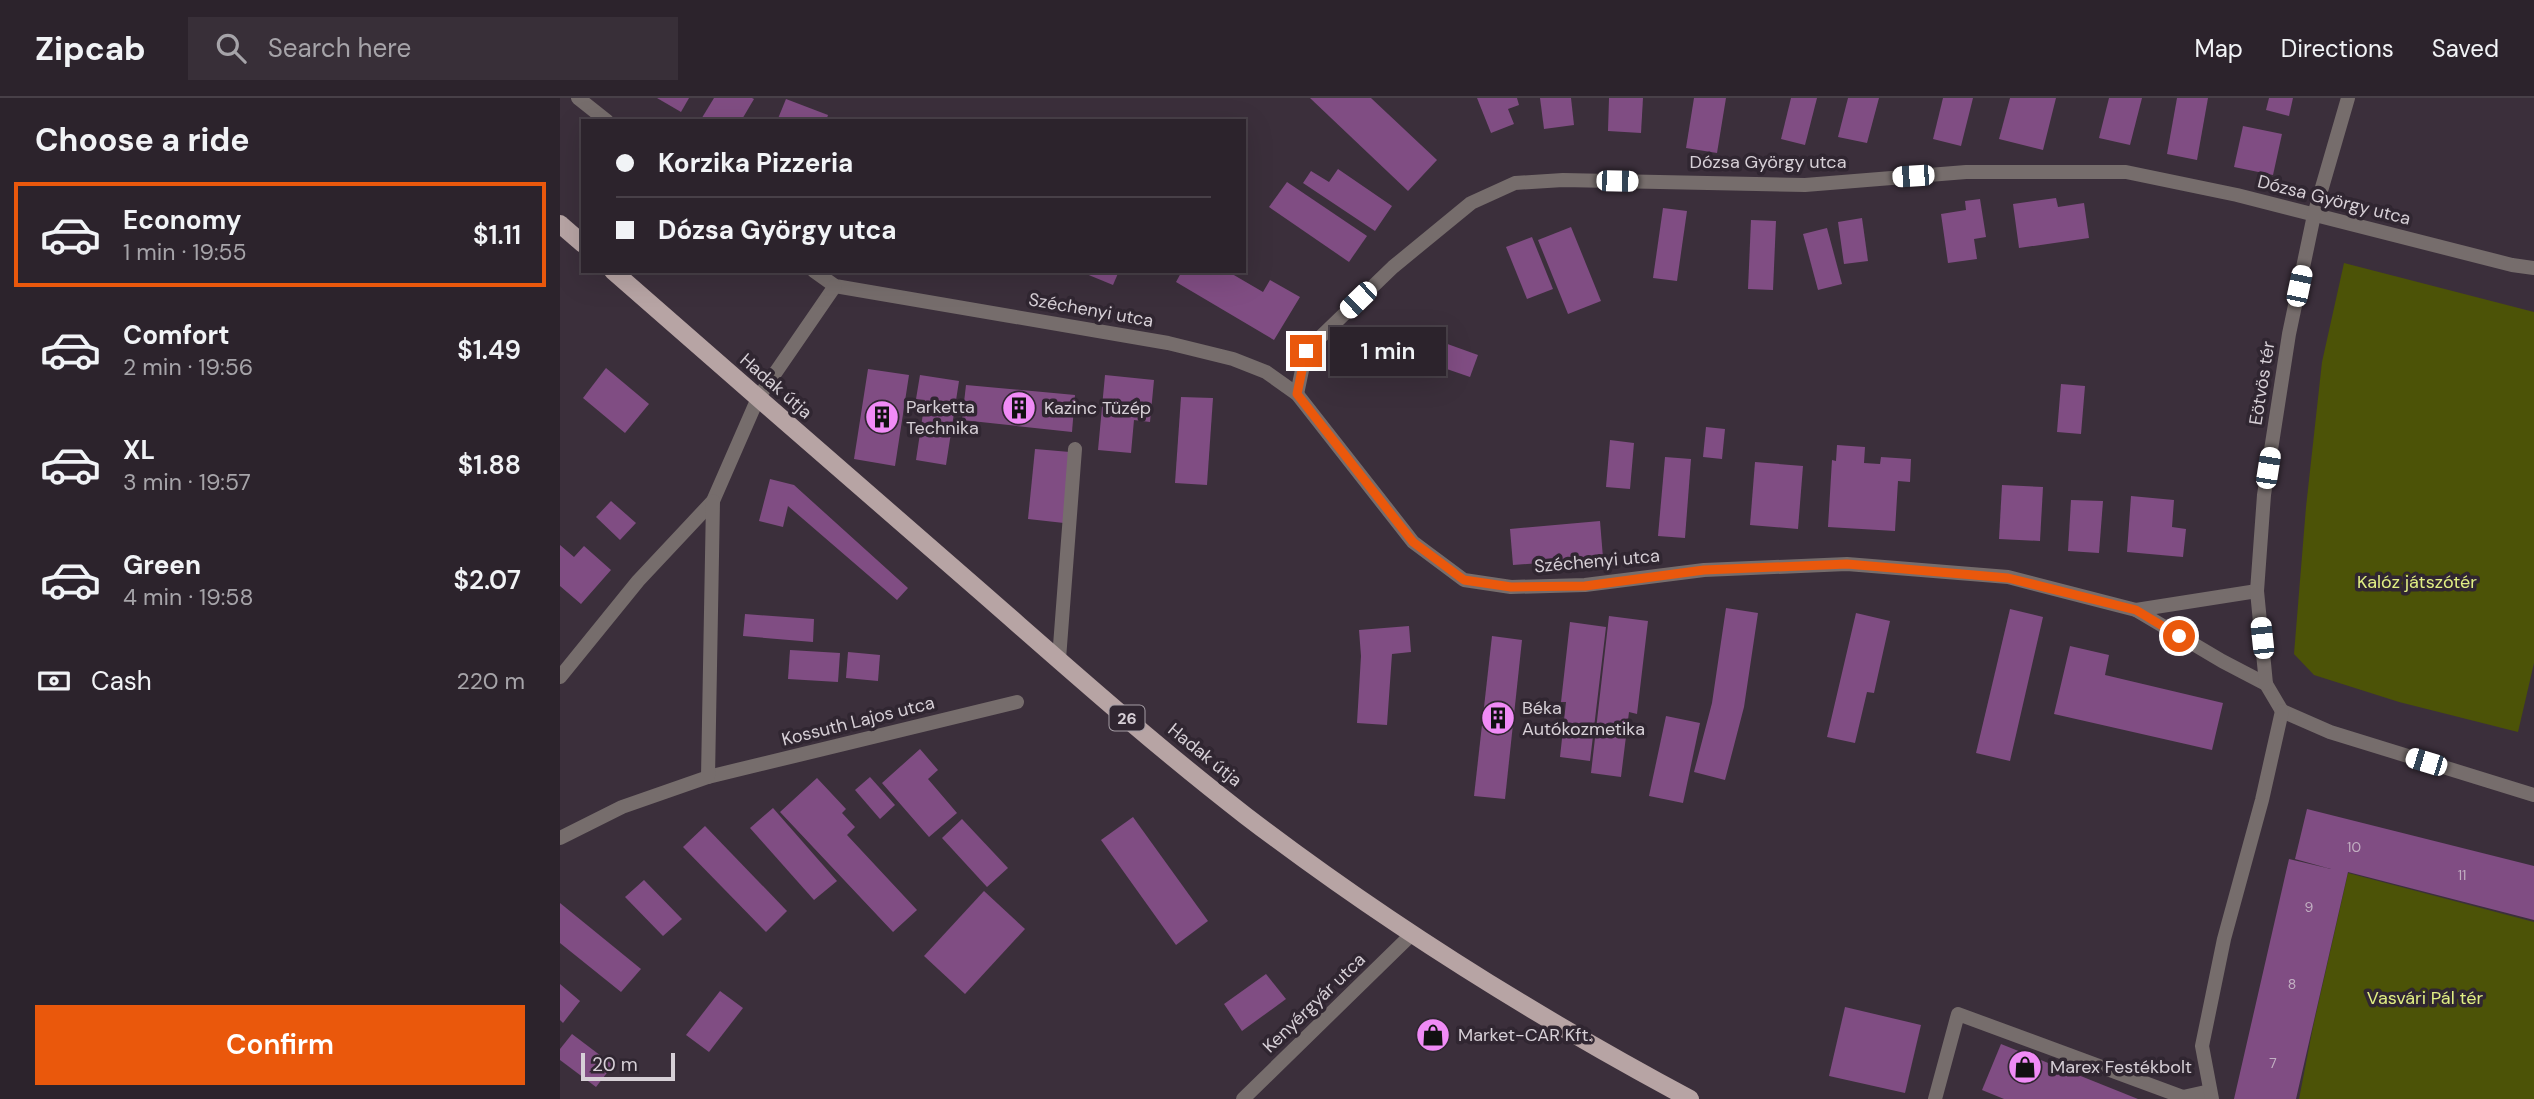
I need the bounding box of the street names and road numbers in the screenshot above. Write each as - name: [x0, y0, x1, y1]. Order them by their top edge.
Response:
- street label: Dózsa György utca: [1690, 150, 1846, 174]
- street label: Dózsa György utca: [2255, 169, 2413, 231]
- street label: Széchenyi utca: [1027, 287, 1155, 333]
- street label: Eötvös tér: [2244, 339, 2281, 427]
- street label: Hadak útja: [735, 348, 817, 424]
- street label: Széchenyi utca: [1533, 544, 1661, 578]
- street label: Kossuth Lajos utca: [779, 690, 937, 752]
- road number: 26: [1110, 706, 1144, 730]
- street label: Hadak útja: [1163, 718, 1247, 792]
- street label: Kenyérgyár utca: [1257, 948, 1371, 1058]

